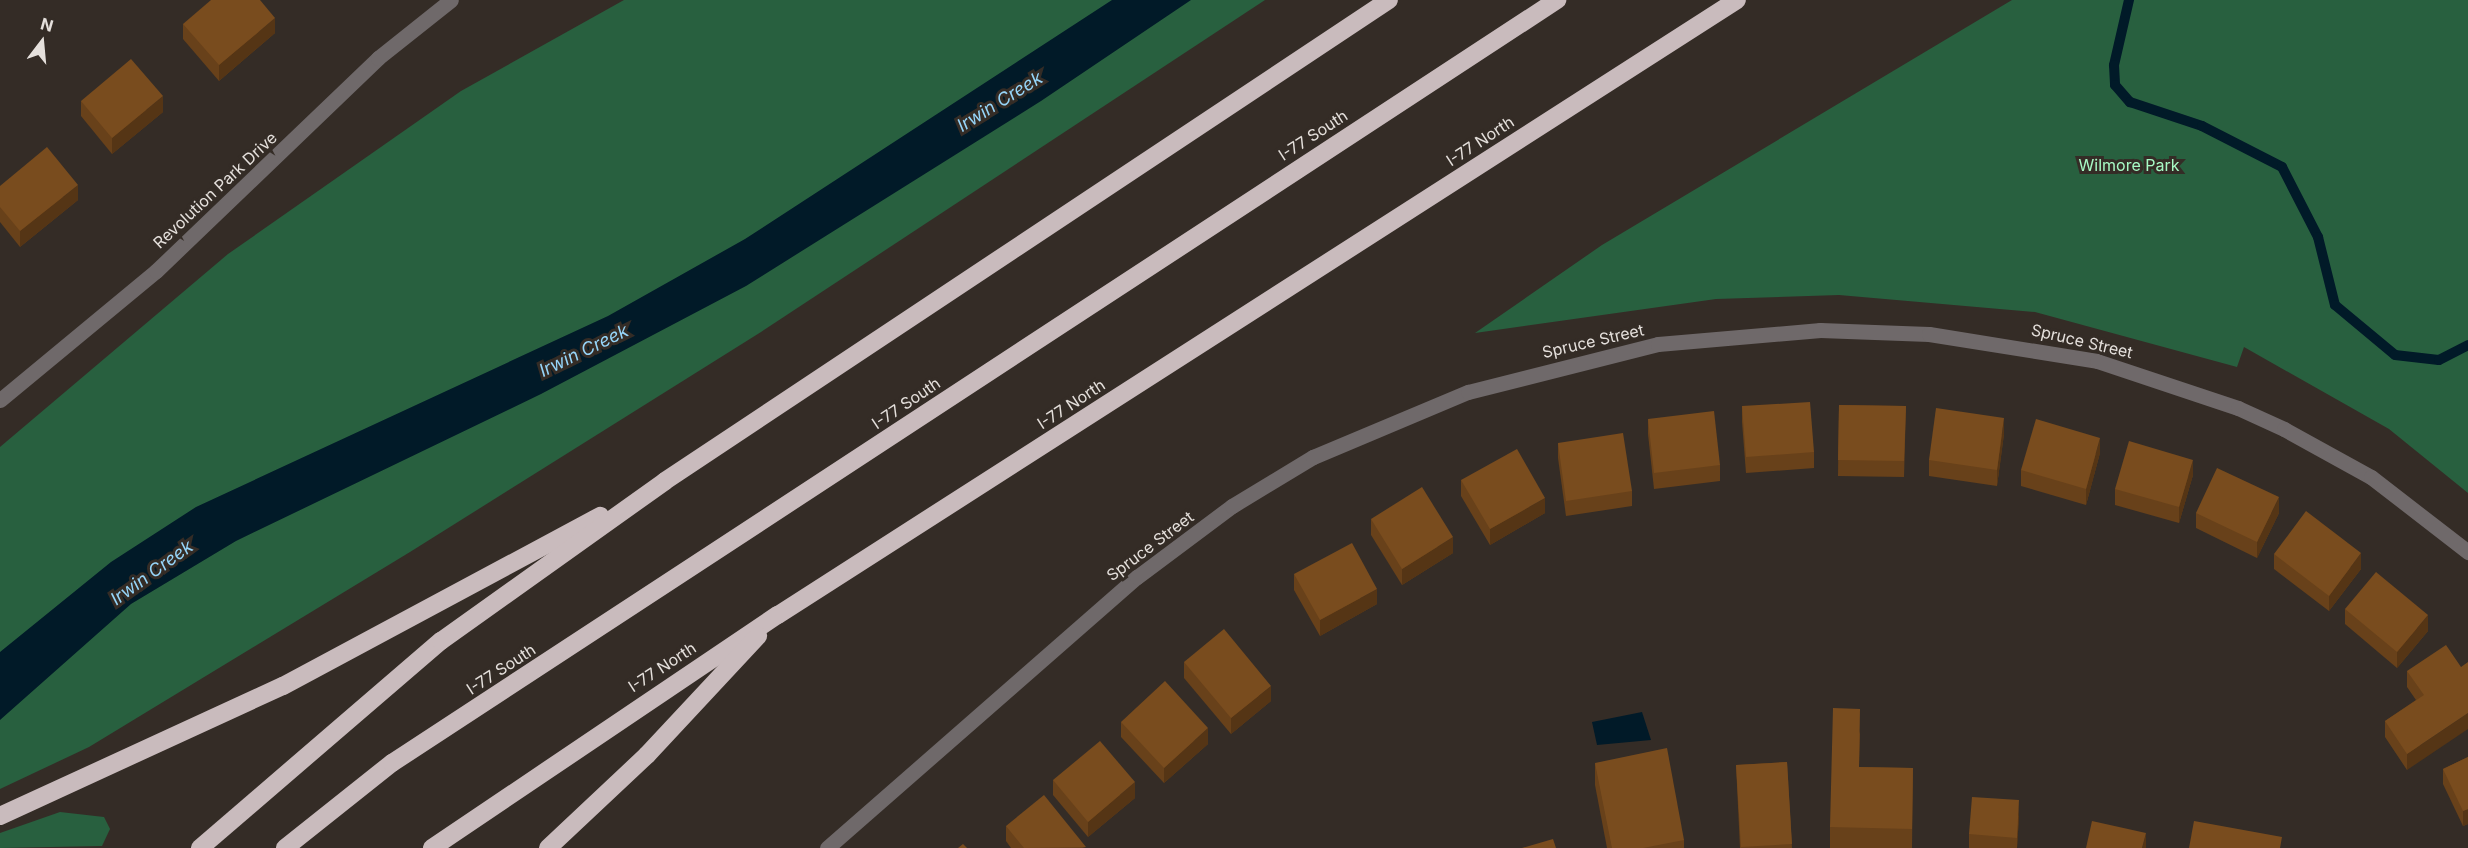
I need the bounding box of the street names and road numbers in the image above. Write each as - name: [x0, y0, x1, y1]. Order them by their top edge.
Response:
- street label: I-77 South: [1275, 106, 1351, 164]
- street label: I-77 North: [1443, 112, 1517, 170]
- street label: Revolution Park Drive: [149, 128, 281, 252]
- street label: Spruce Street: [1540, 320, 1646, 362]
- street label: Spruce Street: [2029, 320, 2135, 362]
- street label: I-77 South: [868, 373, 944, 433]
- street label: I-77 North: [1034, 375, 1108, 433]
- street label: Spruce Street: [1103, 507, 1197, 585]
- street label: I-77 North: [625, 638, 699, 696]
- street label: I-77 South: [463, 640, 539, 698]

